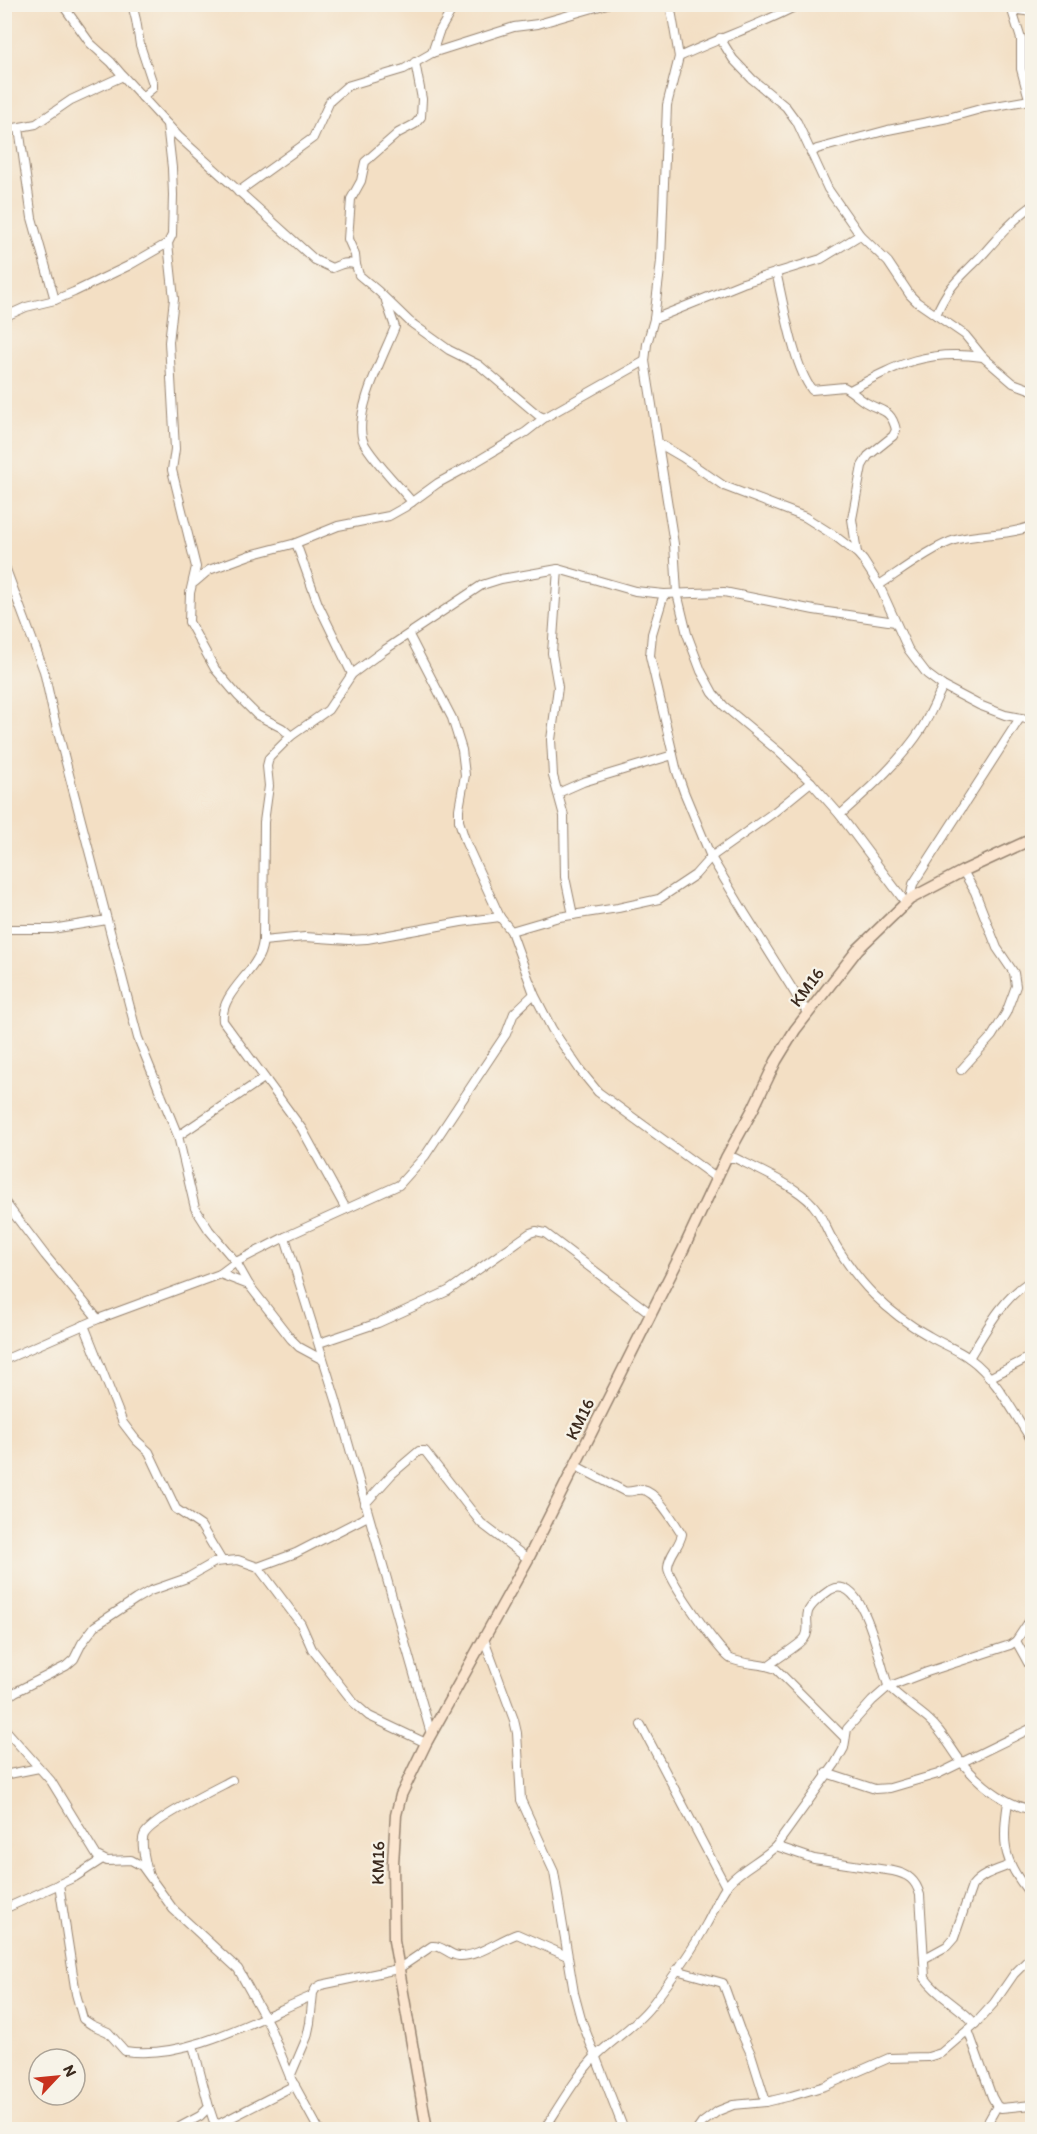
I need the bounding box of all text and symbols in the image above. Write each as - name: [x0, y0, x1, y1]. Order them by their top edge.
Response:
- street label: KM16: [785, 963, 829, 1011]
- street label: KM16: [560, 1394, 600, 1444]
- street label: KM16: [367, 1841, 389, 1885]
- north arrow: [27, 2047, 87, 2107]
- text: N: [59, 2062, 81, 2080]

